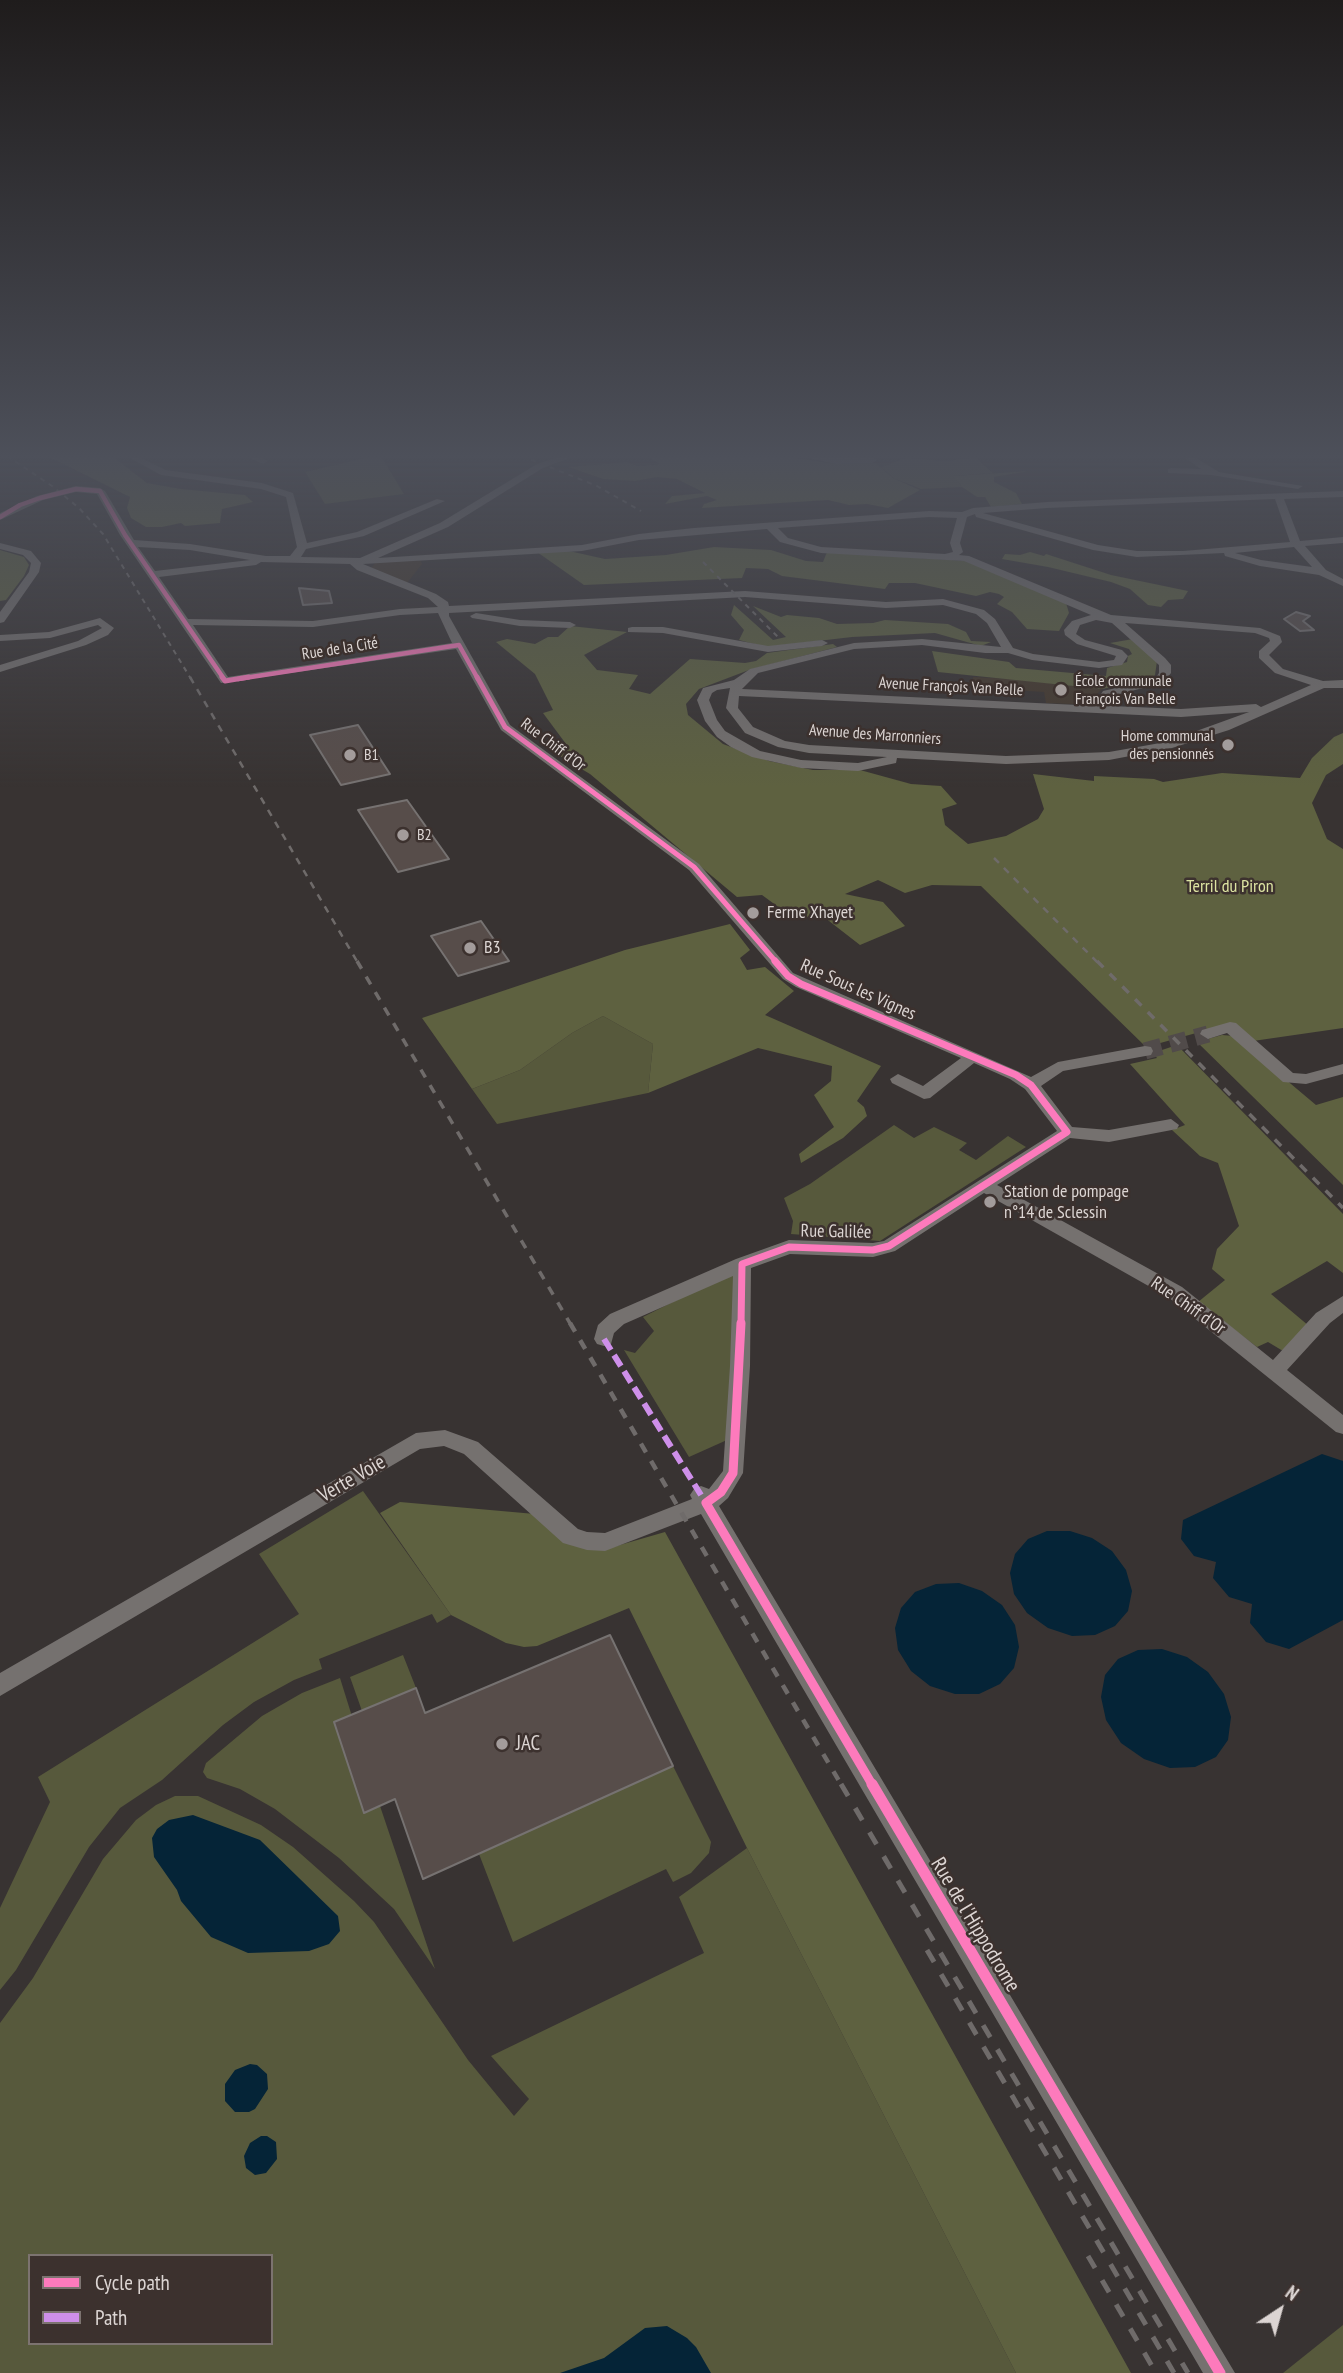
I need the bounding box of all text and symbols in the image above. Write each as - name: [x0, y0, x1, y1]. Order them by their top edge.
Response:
- street label: Rue de la Cité: [301, 634, 379, 664]
- place label: École communale François Van Belle: [1075, 671, 1176, 709]
- street label: Avenue François Van Belle: [878, 674, 1024, 700]
- marker: École communale François Van Belle: [1053, 682, 1069, 698]
- street label: Rue Chiff d'Or: [517, 714, 589, 776]
- street label: Avenue des Marronniers: [808, 721, 942, 749]
- place label: Home communal des pensionnés: [1121, 726, 1214, 764]
- marker: Home communal des pensionnés: [1220, 737, 1236, 753]
- place label: B1: [364, 745, 379, 765]
- marker: B1: [342, 747, 358, 763]
- place label: B2: [417, 825, 432, 845]
- marker: B2: [395, 827, 411, 843]
- park label: Terril du Piron: [1186, 876, 1274, 898]
- place label: Ferme Xhayet: [767, 902, 853, 924]
- marker: Ferme Xhayet: [745, 905, 761, 921]
- place label: B3: [484, 937, 501, 959]
- marker: B3: [462, 940, 478, 956]
- street label: Rue Sous les Vignes: [797, 955, 919, 1025]
- place label: Station de pompage n°14 de Sclessin: [1004, 1181, 1129, 1224]
- marker: Station de pompage n°14 de Sclessin: [982, 1194, 998, 1210]
- street label: Rue Galilée: [800, 1221, 872, 1243]
- street label: Rue Chiff d'Or: [1147, 1272, 1229, 1340]
- street label: Verte Voie: [314, 1450, 390, 1508]
- place label: JAC: [516, 1731, 540, 1757]
- marker: JAC: [494, 1736, 510, 1752]
- street label: Rue de l'Hippodrome: [925, 1853, 1025, 1997]
- legend: [28, 2254, 273, 2345]
- text: Cycle path: [95, 2269, 170, 2296]
- north arrow: [1245, 2275, 1315, 2345]
- text: N: [1281, 2280, 1304, 2306]
- text: Path: [95, 2304, 127, 2331]

